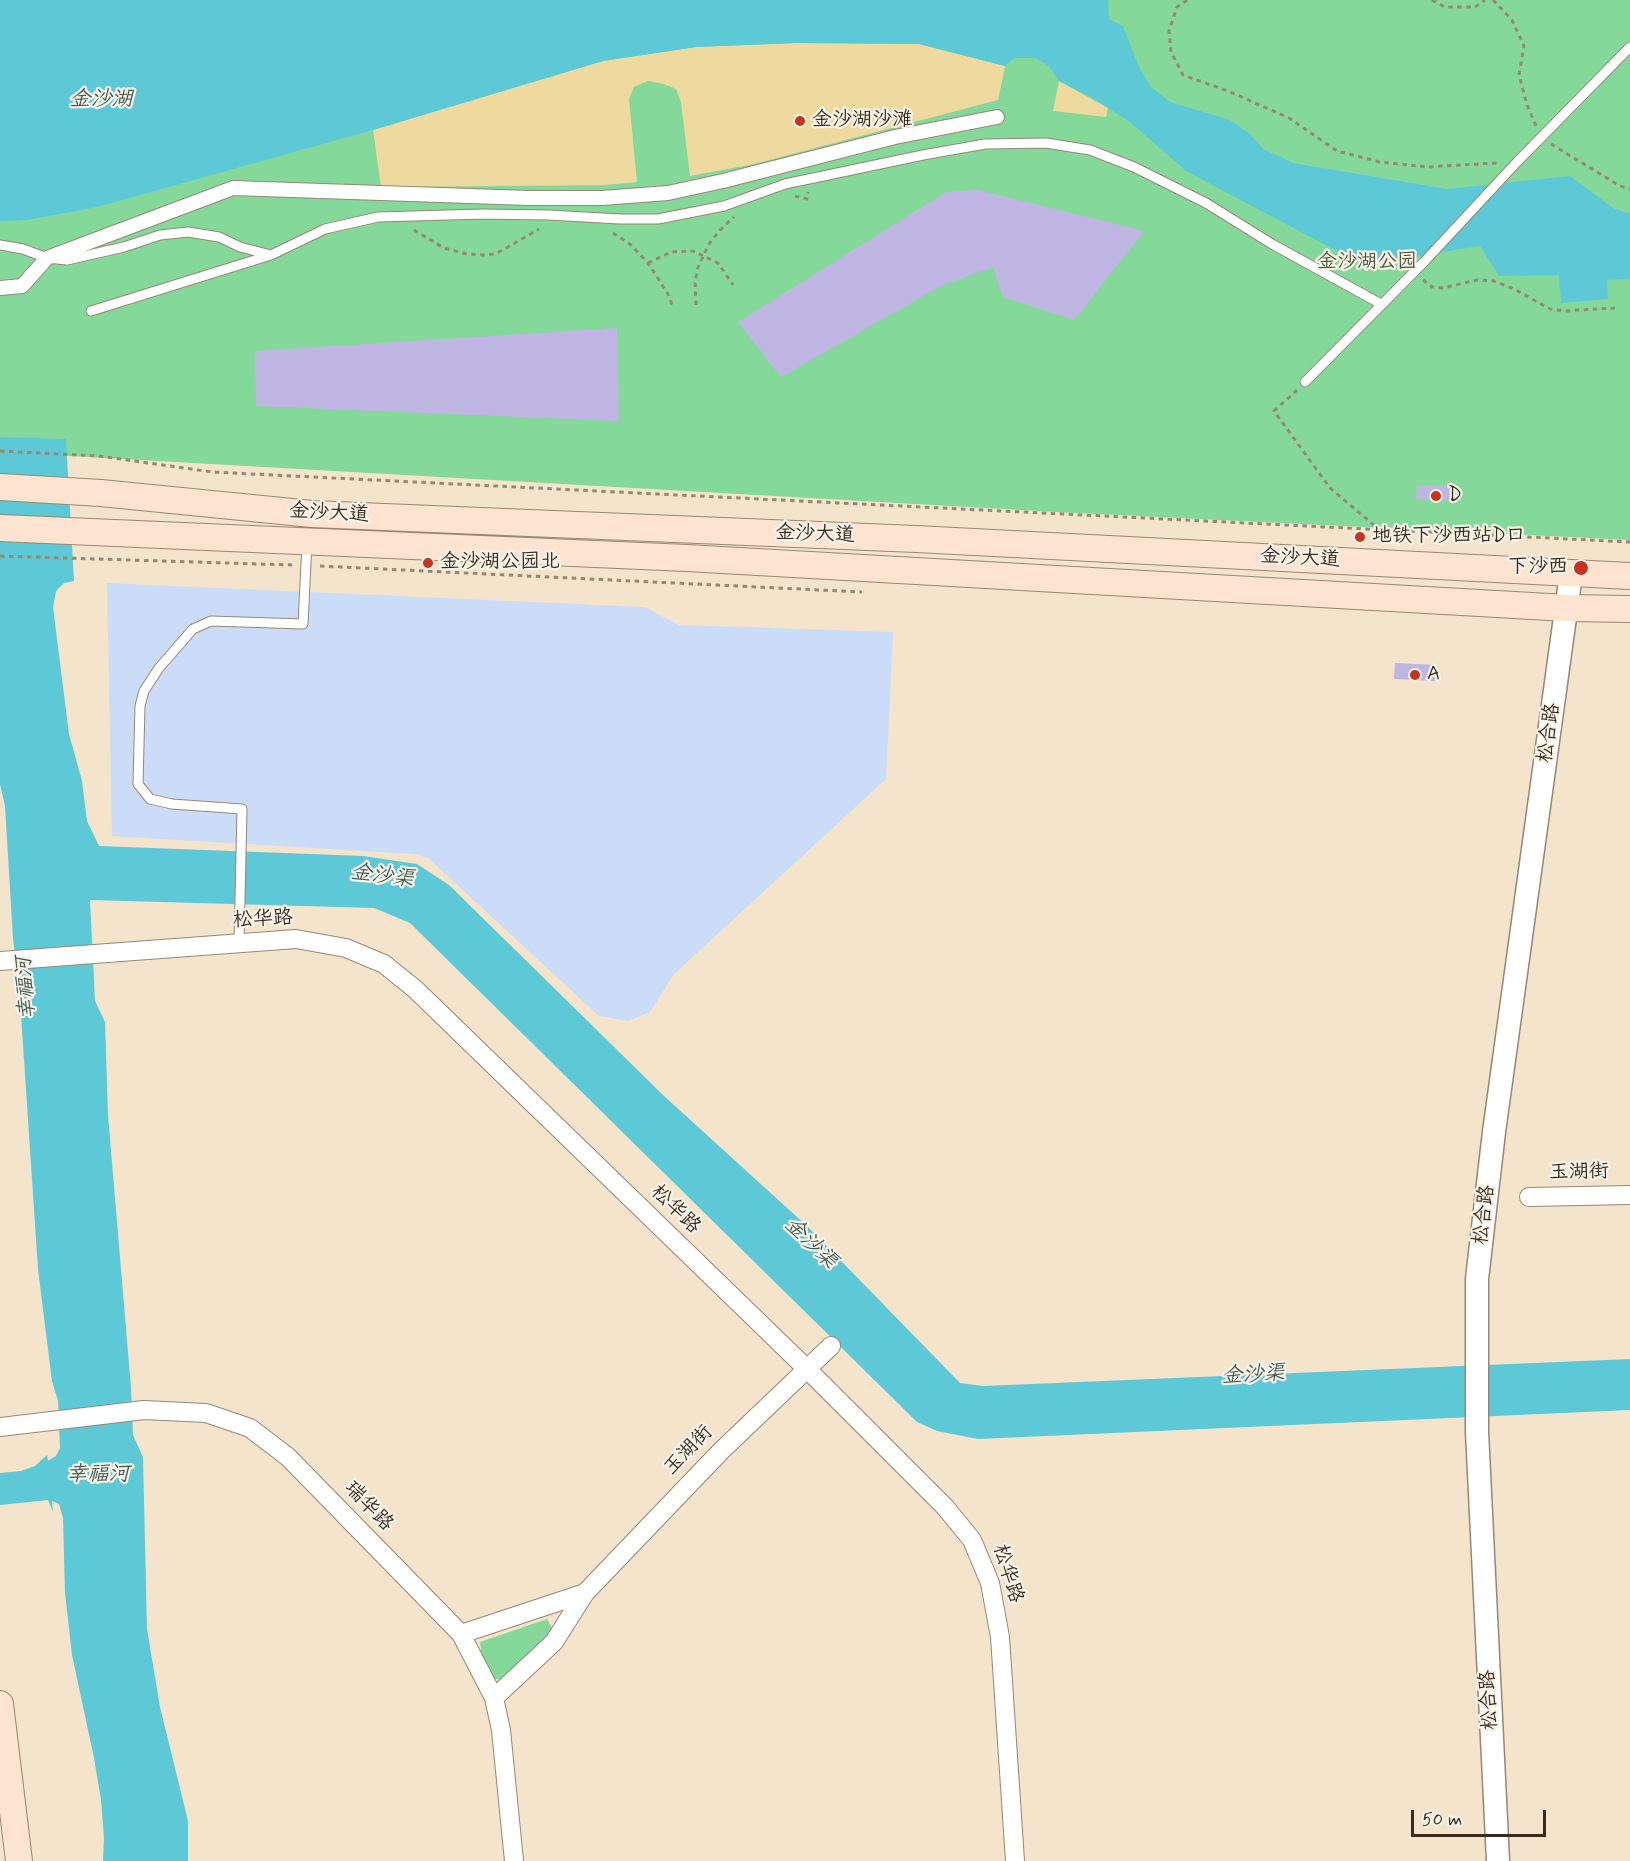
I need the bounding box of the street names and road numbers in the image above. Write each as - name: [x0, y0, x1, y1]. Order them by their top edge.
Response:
- street label: 金沙大道: [288, 500, 370, 528]
- street label: 金沙大道: [775, 522, 855, 548]
- street label: 金沙大道: [1259, 545, 1341, 573]
- street label: 松合路: [1534, 702, 1566, 764]
- street label: 松华路: [232, 906, 294, 934]
- street label: 玉湖街: [1549, 1160, 1609, 1186]
- street label: 松华路: [645, 1181, 705, 1239]
- street label: 松合路: [1469, 1184, 1501, 1246]
- street label: 玉湖街: [660, 1421, 718, 1481]
- street label: 瑞华路: [339, 1477, 397, 1537]
- street label: 松华路: [987, 1542, 1027, 1606]
- street label: 松合路: [1476, 1669, 1504, 1731]

